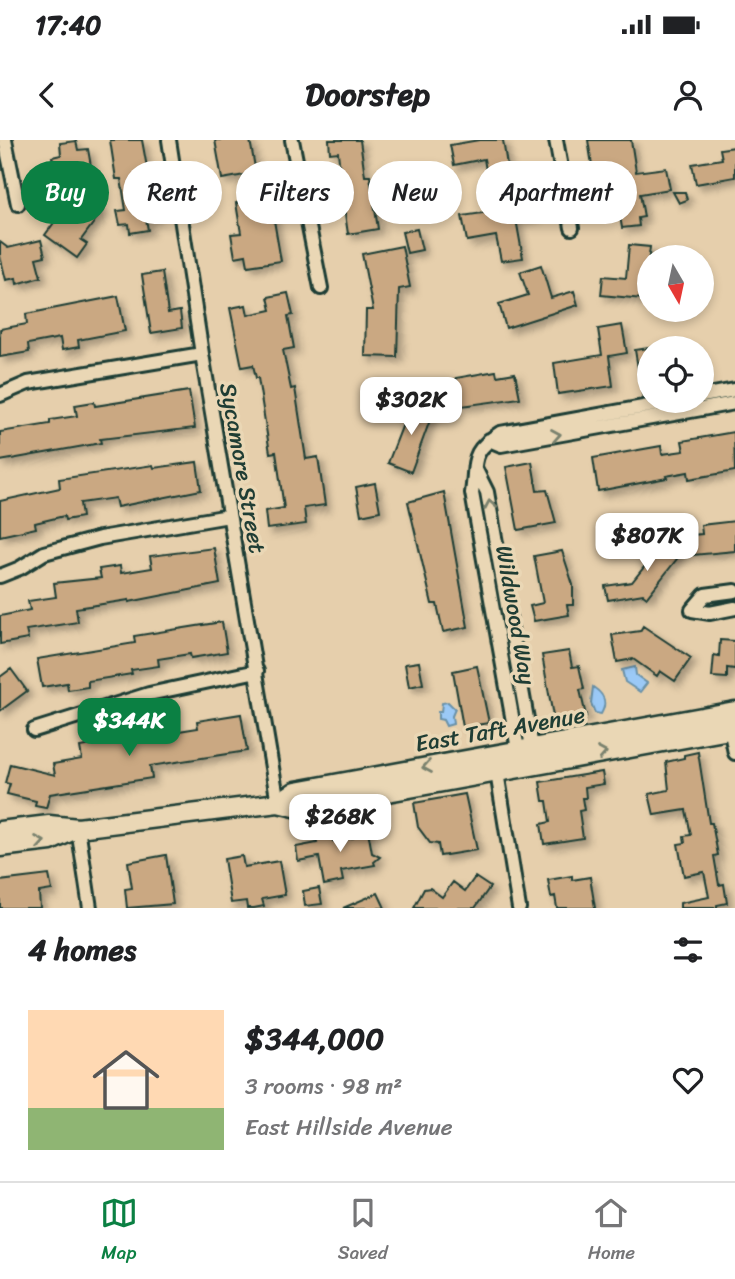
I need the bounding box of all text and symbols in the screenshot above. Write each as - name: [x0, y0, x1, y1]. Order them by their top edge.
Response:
- text: 17:40: [35, 2, 102, 48]
- text: Doorstep: [305, 66, 430, 123]
- icon: back: [28, 76, 66, 114]
- icon: person: [669, 76, 707, 114]
- chip: Buy: [21, 161, 109, 224]
- chip: Rent: [123, 161, 222, 224]
- chip: Filters: [236, 161, 354, 224]
- chip: New: [368, 161, 462, 224]
- chip: Apartment: [476, 161, 637, 224]
- north arrow: [637, 245, 714, 322]
- map controls: [637, 245, 714, 413]
- button: locate: [637, 336, 714, 413]
- pin: $302K: [362, 378, 460, 437]
- street label: Sycamore Street: [207, 379, 278, 557]
- text: $302K: [376, 379, 446, 420]
- one-way arrow: [550, 428, 562, 443]
- one-way arrow: [483, 499, 498, 511]
- pin: $807K: [598, 514, 696, 573]
- text: $807K: [611, 515, 683, 556]
- street label: Wildwood Way: [483, 542, 548, 688]
- street label: East Taft Avenue: [412, 694, 588, 765]
- pin: $344K: [80, 698, 178, 758]
- text: $344K: [94, 700, 164, 741]
- one-way arrow: [596, 747, 608, 762]
- one-way arrow: [421, 759, 433, 774]
- pin: $268K: [291, 794, 389, 854]
- text: $268K: [305, 796, 375, 837]
- one-way arrow: [34, 835, 46, 850]
- text: 4 homes: [28, 923, 136, 977]
- icon: filters: [669, 931, 707, 969]
- text: $344,000: [245, 1012, 384, 1066]
- icon: home: [84, 1038, 168, 1122]
- icon: heart: [669, 1061, 707, 1099]
- text: 3 rooms · 98 m²: [245, 1066, 402, 1107]
- text: East Hillside Avenue: [245, 1107, 453, 1148]
- tab: Map: [100, 1194, 138, 1269]
- tab: Saved: [338, 1194, 388, 1269]
- tab: Home: [588, 1194, 635, 1269]

